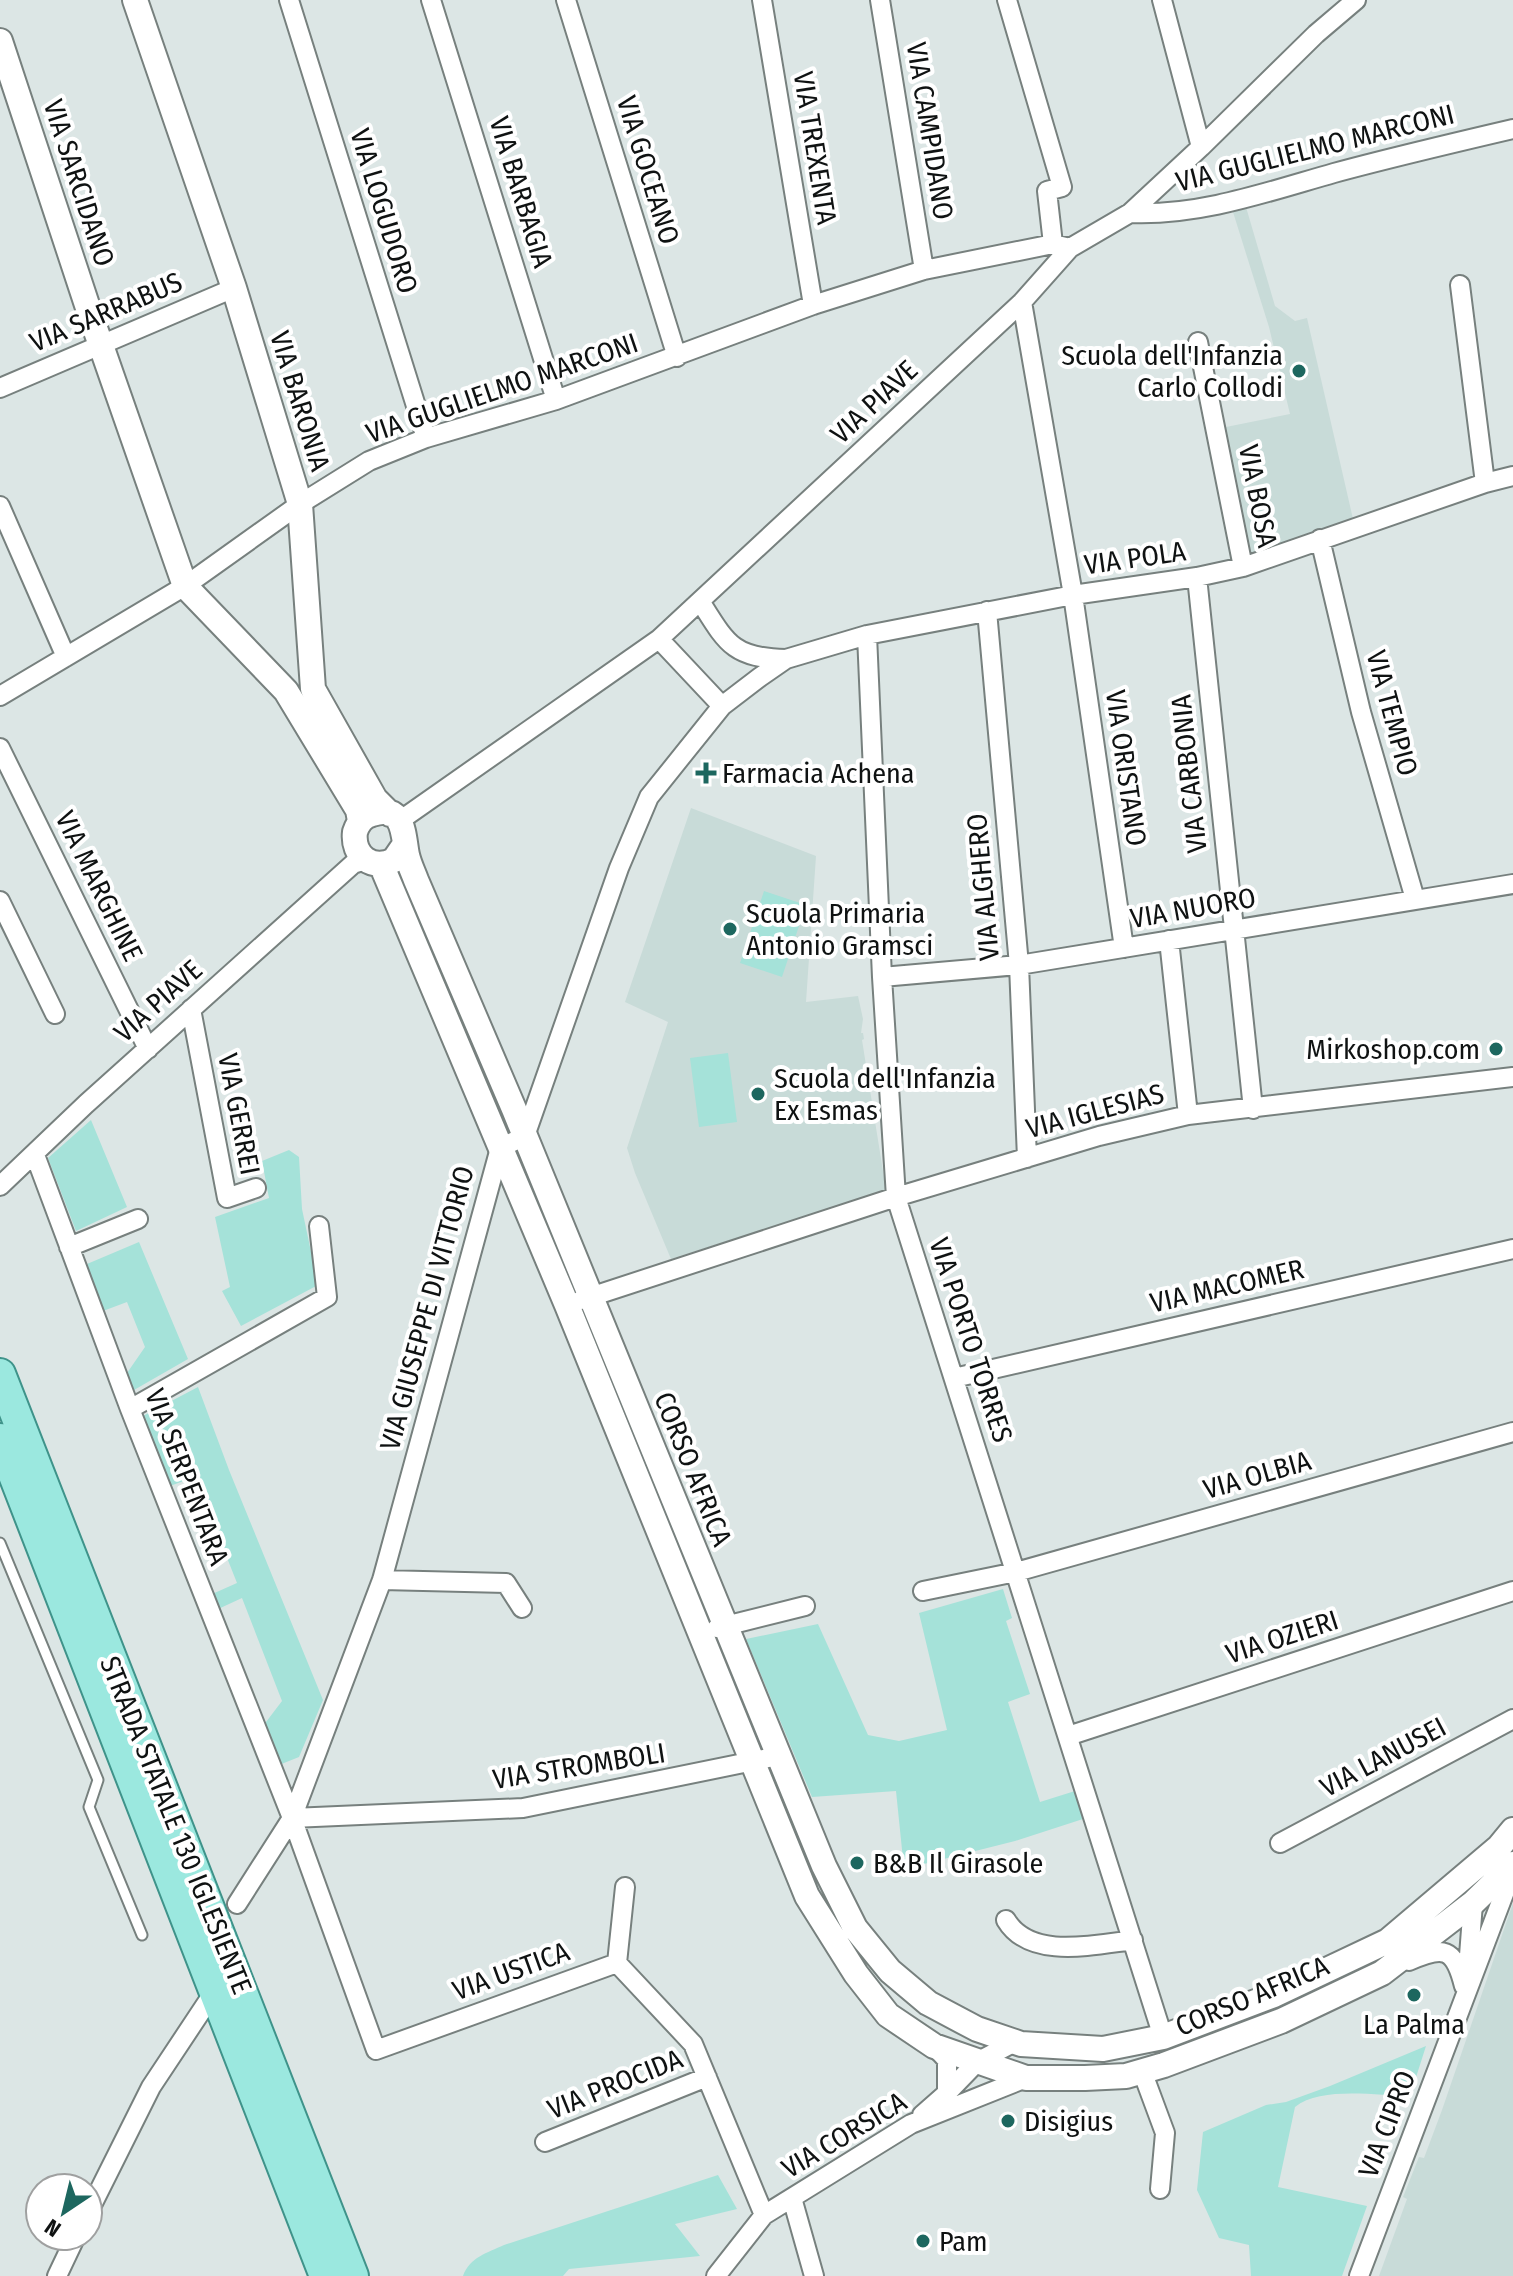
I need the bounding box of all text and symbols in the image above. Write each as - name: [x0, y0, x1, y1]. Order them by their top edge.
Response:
- street label: VIA CAMPIDANO: [900, 40, 960, 222]
- street label: VIA TREXENTA: [787, 69, 843, 227]
- street label: VIA GOCEANO: [610, 92, 686, 248]
- street label: VIA SARCIDANO: [37, 96, 121, 270]
- street label: VIA GUGLIELMO MARCONI: [1173, 97, 1457, 199]
- street label: VIA BARBAGIA: [482, 113, 560, 272]
- street label: VIA LOGUDORO: [343, 125, 425, 297]
- street label: VIA SARRABUS: [25, 265, 187, 359]
- street label: VIA GUGLIELMO MARCONI: [362, 326, 642, 450]
- street label: VIA BARONIA: [263, 327, 337, 475]
- place label: Scuola dell'Infanzia Carlo Collodi: [1061, 339, 1283, 404]
- street label: VIA PIAVE: [824, 354, 924, 450]
- marker: Scuola dell'Infanzia Carlo Collodi: [1290, 362, 1308, 380]
- street label: VIA BOSA: [1232, 442, 1284, 551]
- street label: VIA POLA: [1082, 535, 1188, 581]
- street label: VIA TEMPIO: [1359, 647, 1425, 779]
- street label: VIA ORISTANO: [1099, 688, 1153, 848]
- street label: VIA CARBONIA: [1164, 693, 1214, 855]
- place label: Farmacia Achena: [722, 757, 914, 790]
- marker: Farmacia Achena: [697, 764, 715, 782]
- street label: VIA MARGHINE: [48, 806, 150, 966]
- street label: VIA ALGHERO: [960, 812, 1006, 962]
- street label: VIA NUORO: [1128, 881, 1258, 935]
- place label: Scuola Primaria Antonio Gramsci: [746, 897, 933, 962]
- marker: Scuola Primaria Antonio Gramsci: [721, 920, 739, 938]
- street label: VIA PIAVE: [107, 953, 209, 1049]
- place label: Mirkoshop.com: [1306, 1033, 1480, 1066]
- marker: Mirkoshop.com: [1487, 1040, 1505, 1058]
- street label: VIA GERREI: [211, 1050, 267, 1178]
- place label: Scuola dell'Infanzia Ex Esmas: [774, 1062, 996, 1127]
- street label: VIA IGLESIAS: [1022, 1077, 1168, 1145]
- marker: Scuola dell'Infanzia Ex Esmas: [749, 1085, 767, 1103]
- street label: VIA GIUSEPPE DI VITTORIO: [373, 1162, 481, 1454]
- street label: VIA PORTO TORRES: [922, 1234, 1020, 1446]
- street label: VIA MACOMER: [1147, 1252, 1307, 1320]
- street label: VIA SERPENTARA: [138, 1384, 236, 1570]
- street label: CORSO AFRICA: [647, 1387, 739, 1551]
- street label: VIA OLBIA: [1199, 1444, 1315, 1506]
- street label: VIA OZIERI: [1222, 1603, 1342, 1671]
- street label: STRADA STATALE 130 IGLESIENTE: [93, 1652, 259, 1998]
- street label: VIA LANUSEI: [1314, 1710, 1452, 1804]
- street label: VIA STROMBOLI: [490, 1736, 668, 1796]
- place label: B&B Il Girasole: [873, 1847, 1043, 1880]
- marker: B&B Il Girasole: [848, 1854, 866, 1872]
- street label: VIA USTICA: [448, 1935, 574, 2007]
- street label: CORSO AFRICA: [1171, 1949, 1334, 2043]
- marker: La Palma: [1405, 1986, 1423, 2004]
- place label: La Palma: [1363, 2008, 1465, 2041]
- street label: VIA PROCIDA: [543, 2042, 687, 2126]
- street label: VIA CIPRO: [1352, 2066, 1422, 2182]
- street label: VIA CORSICA: [776, 2085, 912, 2185]
- place label: Disigius: [1024, 2105, 1113, 2138]
- marker: Disigius: [999, 2112, 1017, 2130]
- north arrow: [24, 2172, 104, 2252]
- text: N: [40, 2213, 66, 2243]
- place label: Pam: [939, 2225, 987, 2258]
- marker: Pam: [914, 2232, 932, 2250]

